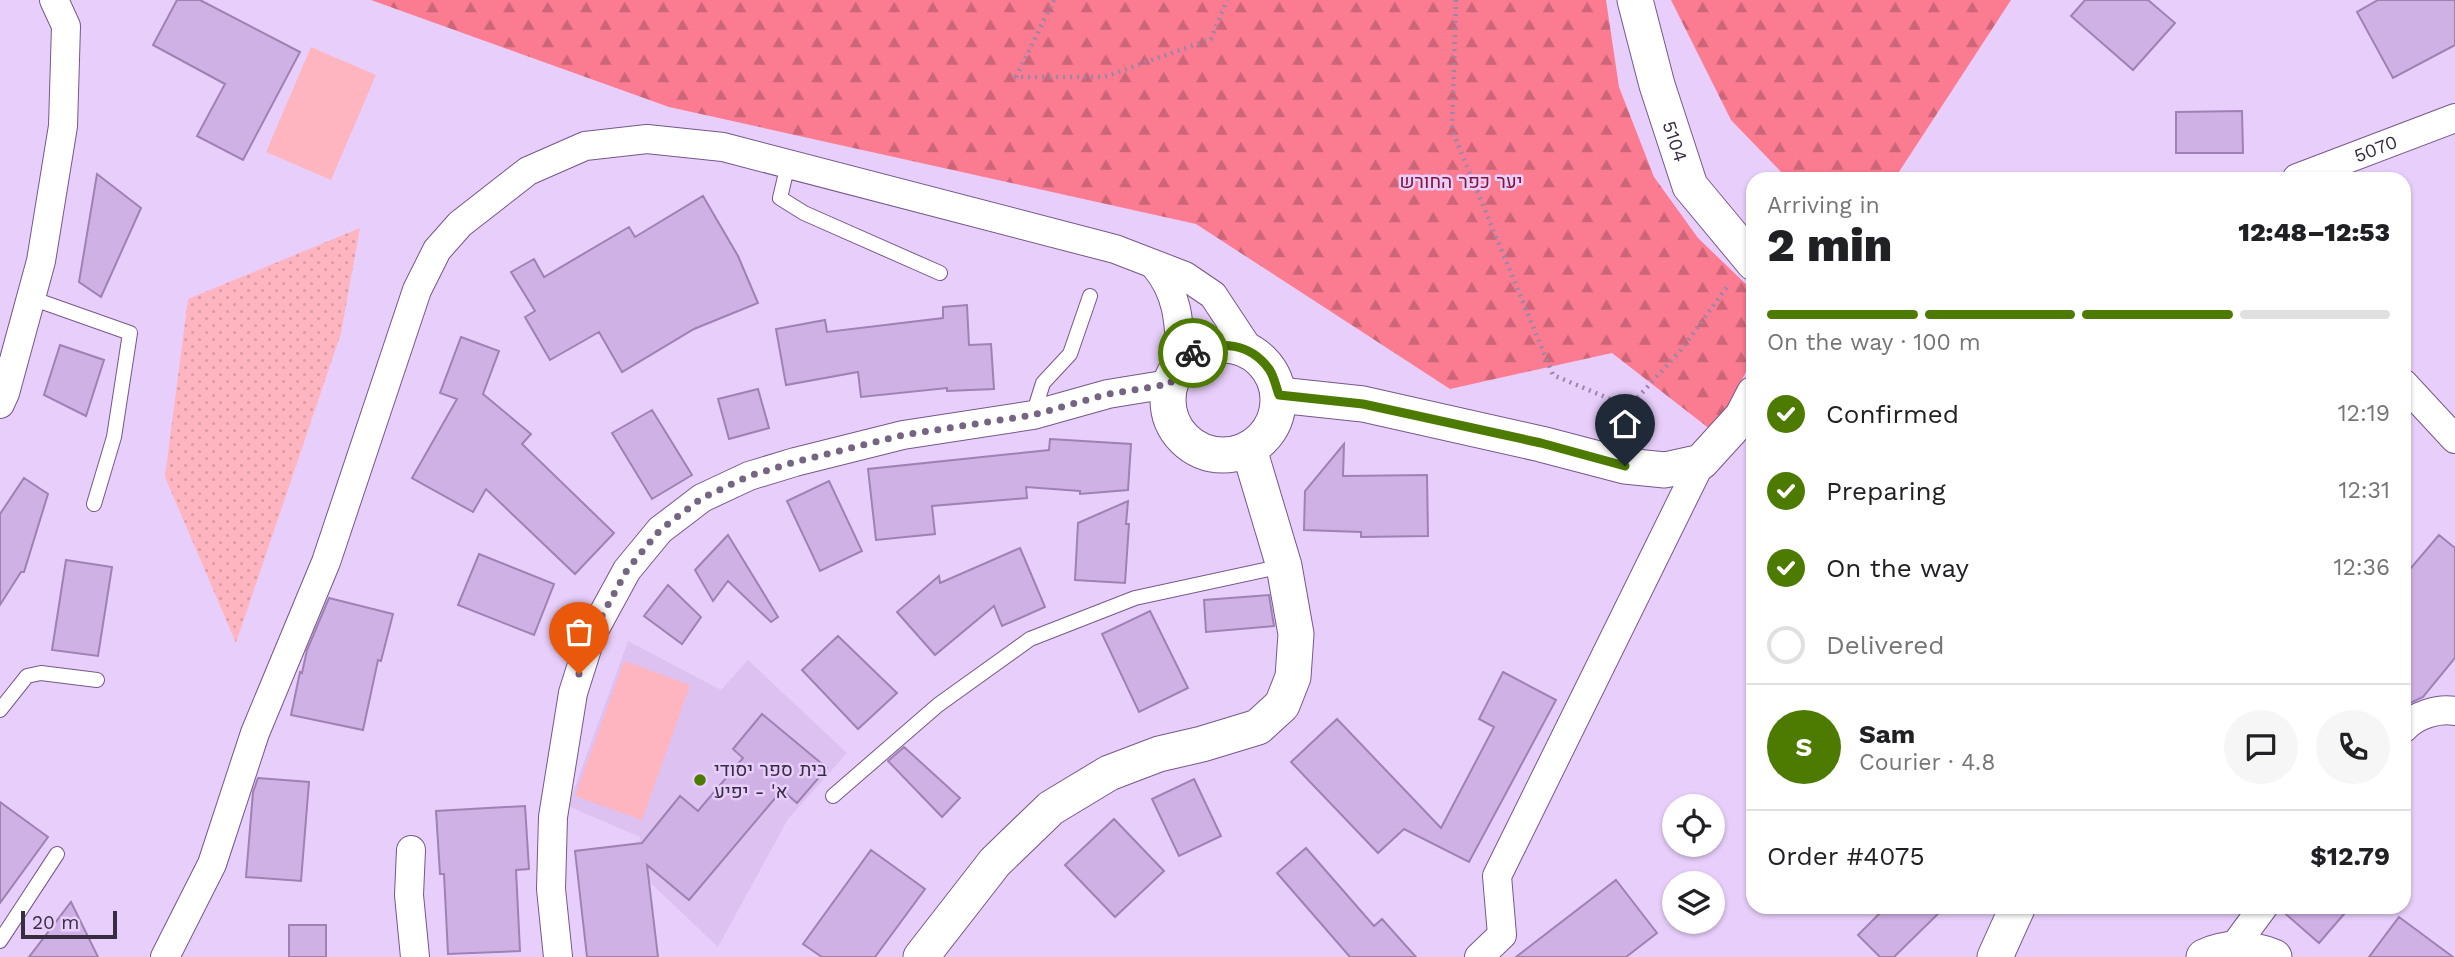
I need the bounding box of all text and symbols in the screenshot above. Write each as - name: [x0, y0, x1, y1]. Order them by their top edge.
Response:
- street label: 5104: [1657, 118, 1692, 165]
- street label: 5070: [2351, 130, 2401, 167]
- park label: יער כפר החורש: [1399, 170, 1523, 193]
- text: Arriving in: [1767, 192, 1880, 219]
- text: 12:48–12:53: [2238, 217, 2390, 247]
- text: 2 min: [1767, 218, 1892, 272]
- courier: [1158, 318, 1228, 388]
- text: On the way · 100 m: [1767, 329, 1981, 356]
- icon: bike: [1174, 334, 1212, 372]
- pin: [1595, 394, 1655, 466]
- icon: check: [1767, 395, 1805, 433]
- text: Confirmed: [1826, 399, 1959, 429]
- text: 12:19: [2338, 400, 2390, 427]
- icon: home: [1606, 405, 1644, 443]
- icon: check: [1767, 472, 1805, 510]
- text: Preparing: [1826, 476, 1946, 506]
- text: 12:31: [2338, 477, 2390, 504]
- icon: check: [1767, 549, 1805, 587]
- text: On the way: [1826, 553, 1969, 583]
- text: 12:36: [2333, 554, 2390, 581]
- pin: [549, 602, 609, 674]
- icon: bag: [560, 613, 598, 651]
- text: Delivered: [1826, 630, 1945, 660]
- button: chat: [2224, 710, 2298, 784]
- button: phone: [2316, 710, 2390, 784]
- text: Sam: [1859, 719, 1915, 749]
- text: S: [1796, 732, 1812, 762]
- text: Courier · 4.8: [1859, 749, 1995, 776]
- place label: בית ספר יסודי א' - יפיע: [714, 758, 827, 803]
- marker: בית ספר יסודי א' - יפיע: [692, 772, 708, 788]
- map controls: [1662, 794, 1725, 934]
- button: locate: [1662, 794, 1725, 857]
- text: Order #4075: [1767, 841, 1925, 871]
- text: $12.79: [2310, 841, 2390, 871]
- button: layers: [1662, 871, 1725, 934]
- scale bar: [21, 908, 117, 940]
- text: 20 m: [32, 911, 79, 934]

